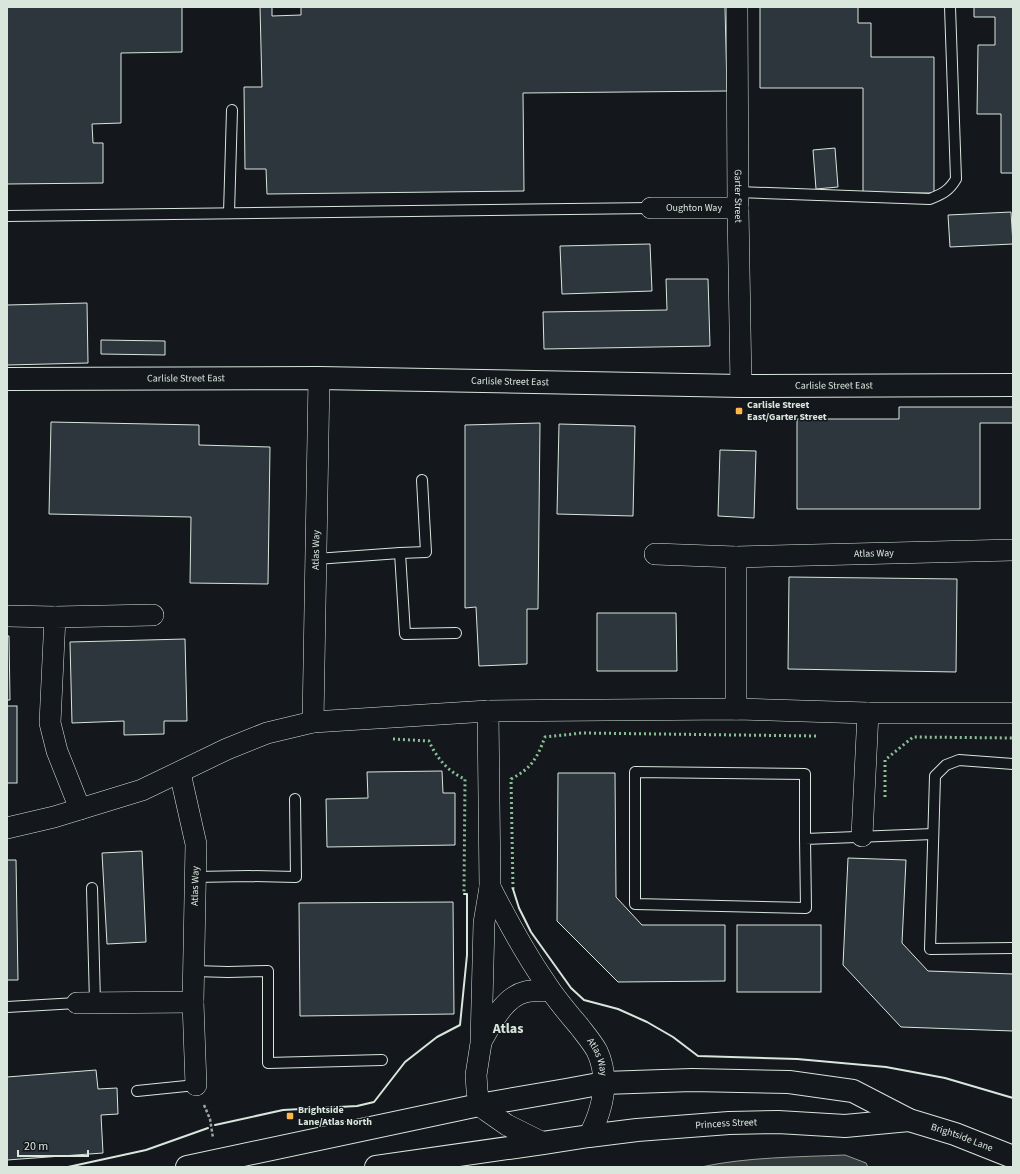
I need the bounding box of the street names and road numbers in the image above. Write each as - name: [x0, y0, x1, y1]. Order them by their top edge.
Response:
- street label: Garter Street: [731, 169, 745, 223]
- street label: Oughton Way: [666, 201, 722, 215]
- street label: Carlisle Street East: [147, 371, 226, 386]
- street label: Carlisle Street East: [471, 374, 550, 389]
- street label: Carlisle Street East: [795, 379, 873, 393]
- street label: Atlas Way: [309, 530, 323, 570]
- street label: Atlas Way: [854, 546, 894, 561]
- street label: Atlas Way: [188, 866, 203, 906]
- street label: Atlas Way: [583, 1035, 611, 1077]
- street label: Princess Street: [695, 1115, 758, 1133]
- street label: Brightside Lane: [929, 1120, 995, 1155]

